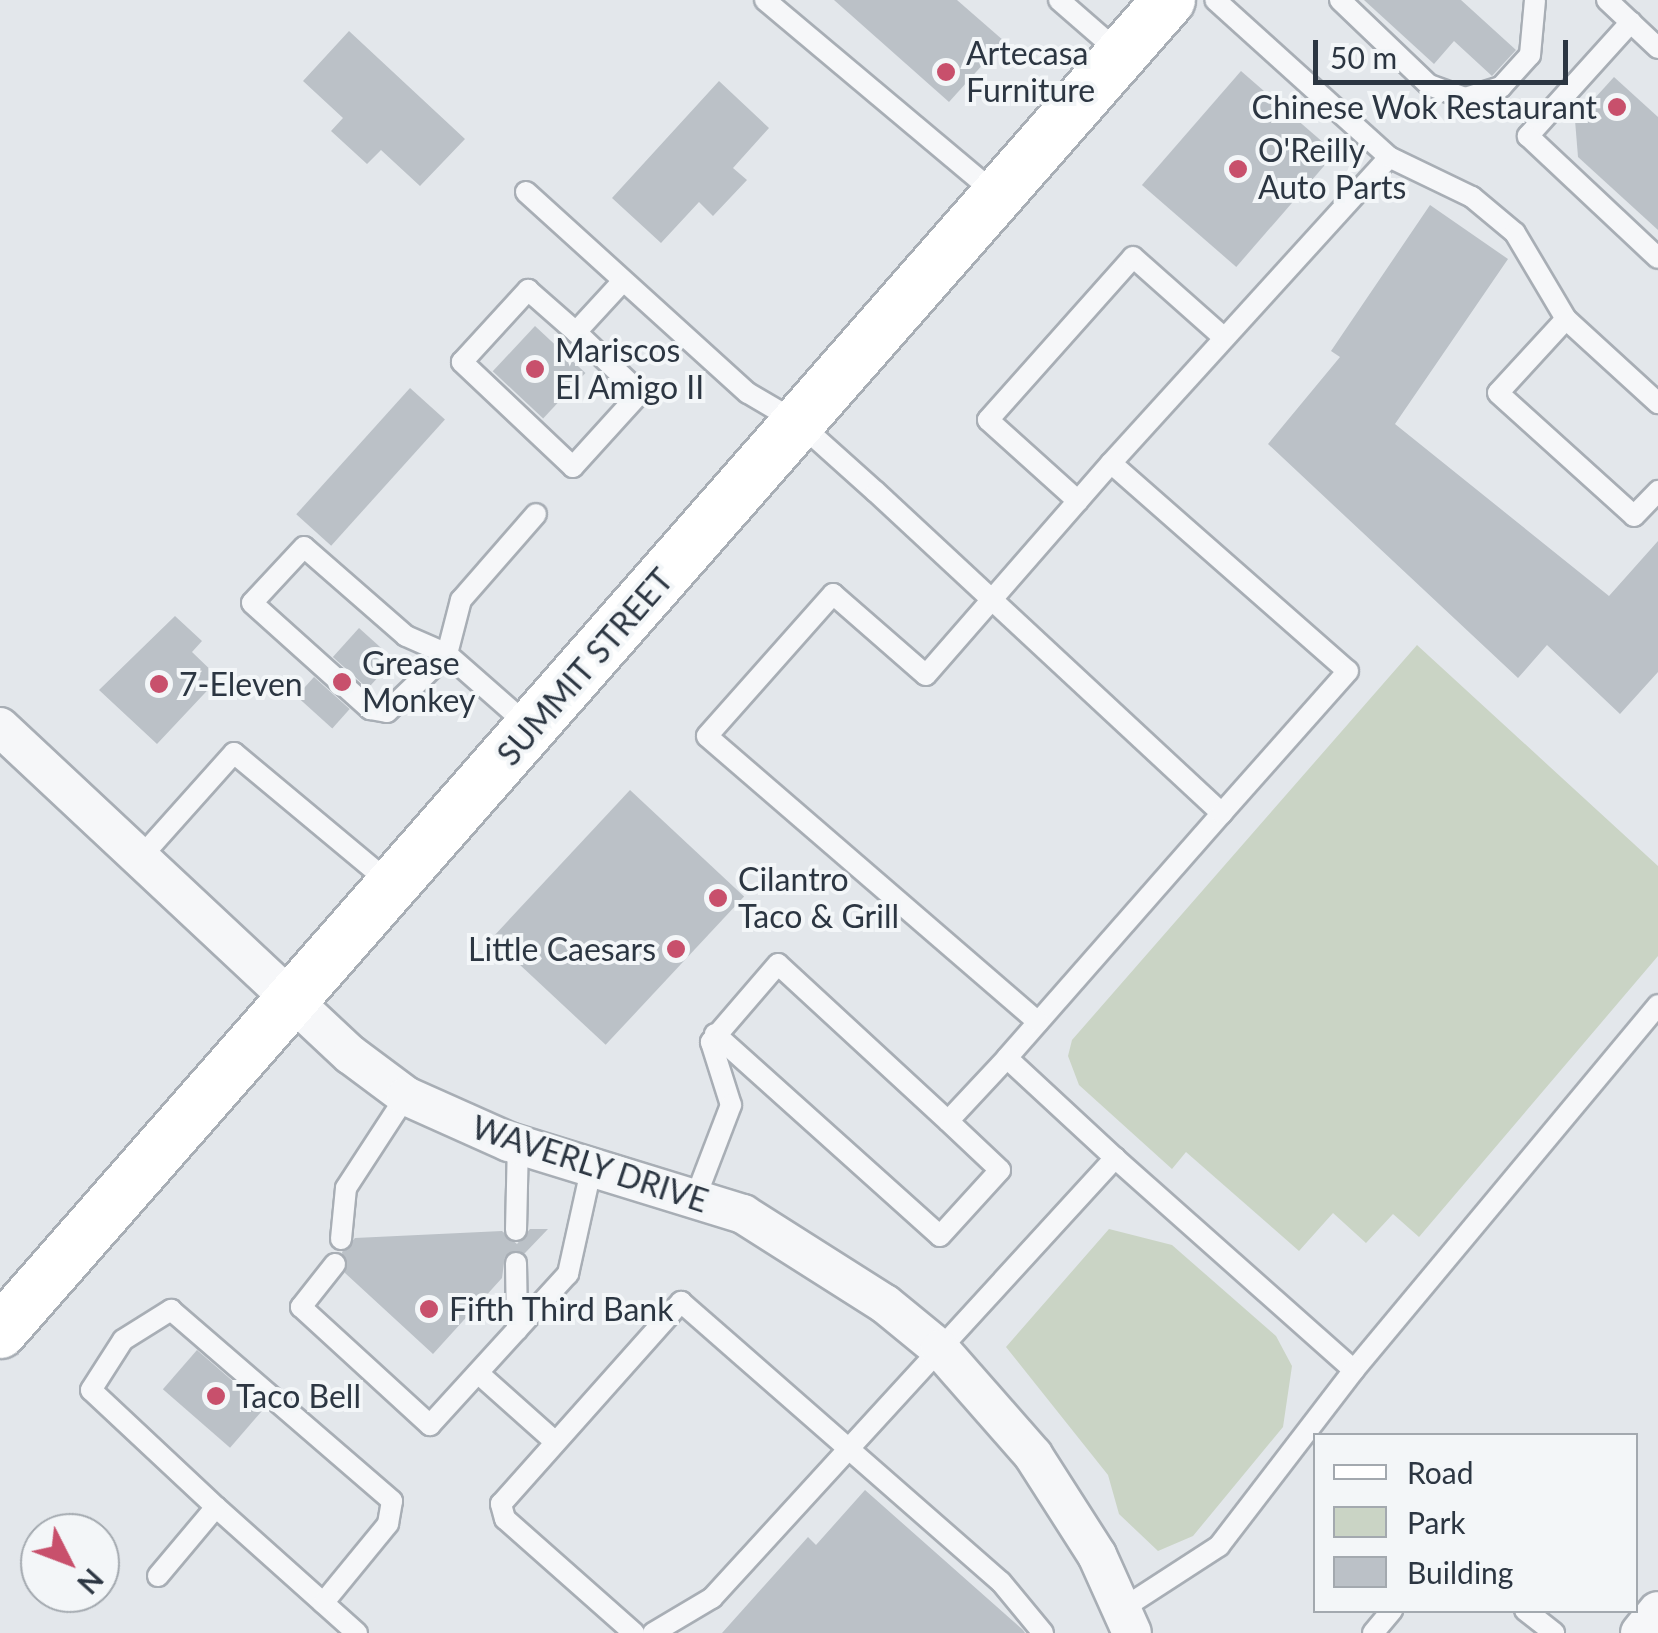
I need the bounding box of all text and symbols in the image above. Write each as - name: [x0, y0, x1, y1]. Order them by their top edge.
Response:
- scale bar: [1318, 20, 1573, 82]
- place label: Artecasa Furniture: [966, 35, 1095, 110]
- text: 50 m: [1330, 39, 1397, 75]
- marker: Artecasa Furniture: [935, 61, 957, 83]
- place label: Chinese Wok Restaurant: [1251, 88, 1597, 126]
- marker: Chinese Wok Restaurant: [1606, 96, 1628, 118]
- place label: O'Reilly Auto Parts: [1258, 132, 1406, 207]
- marker: O'Reilly Auto Parts: [1227, 158, 1249, 180]
- place label: Mariscos El Amigo II: [555, 332, 705, 407]
- marker: Mariscos El Amigo II: [524, 358, 546, 380]
- street label: SUMMIT STREET: [489, 561, 681, 773]
- place label: Grease Monkey: [362, 645, 476, 720]
- place label: 7-Eleven: [179, 665, 303, 703]
- marker: Grease Monkey: [331, 671, 353, 693]
- marker: 7-Eleven: [148, 673, 170, 695]
- place label: Cilantro Taco & Grill: [738, 861, 899, 936]
- marker: Cilantro Taco & Grill: [707, 887, 729, 909]
- place label: Little Caesars: [468, 930, 656, 968]
- marker: Little Caesars: [665, 938, 687, 960]
- street label: WAVERLY DRIVE: [467, 1108, 713, 1220]
- place label: Fifth Third Bank: [449, 1290, 674, 1328]
- marker: Fifth Third Bank: [418, 1298, 440, 1320]
- place label: Taco Bell: [236, 1377, 361, 1415]
- marker: Taco Bell: [205, 1385, 227, 1407]
- legend: [1313, 1433, 1638, 1613]
- text: Road: [1407, 1454, 1474, 1490]
- text: Park: [1407, 1504, 1466, 1540]
- north arrow: [20, 1513, 120, 1613]
- text: Building: [1407, 1554, 1513, 1590]
- text: N: [71, 1562, 111, 1601]

